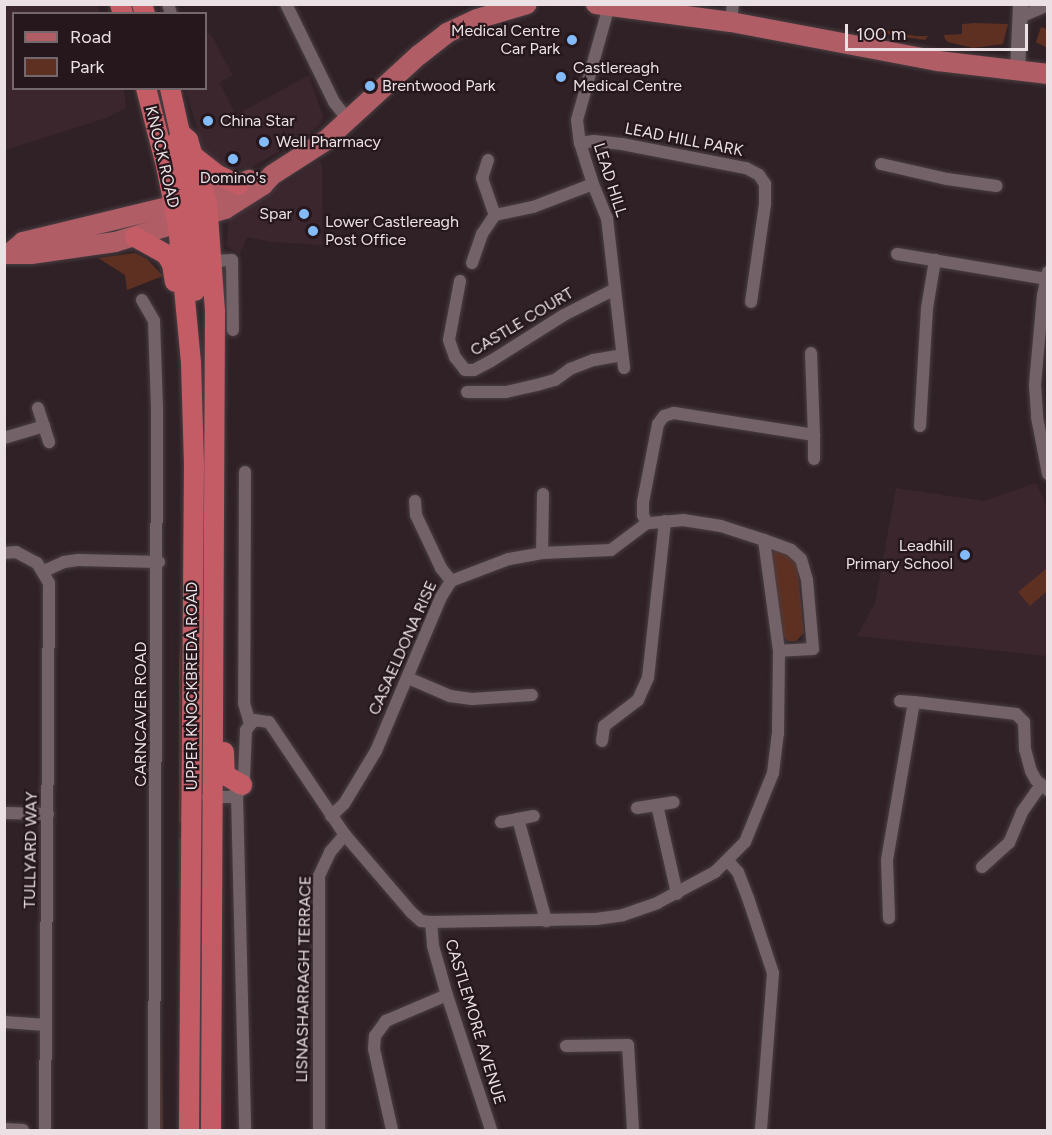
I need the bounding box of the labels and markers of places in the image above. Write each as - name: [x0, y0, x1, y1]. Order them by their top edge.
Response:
- place label: Medical Centre Car Park: [451, 21, 560, 59]
- marker: Medical Centre Car Park: [565, 33, 579, 47]
- place label: Castlereagh Medical Centre: [573, 58, 682, 96]
- marker: Castlereagh Medical Centre: [554, 70, 568, 84]
- place label: Brentwood Park: [382, 76, 496, 96]
- marker: Brentwood Park: [363, 79, 377, 93]
- place label: China Star: [220, 111, 295, 131]
- marker: China Star: [201, 114, 215, 128]
- place label: Well Pharmacy: [276, 132, 381, 152]
- marker: Well Pharmacy: [257, 135, 271, 149]
- marker: Domino's: [226, 152, 240, 166]
- place label: Domino's: [200, 168, 266, 188]
- place label: Spar: [259, 204, 292, 224]
- marker: Spar: [297, 207, 311, 221]
- place label: Lower Castlereagh Post Office: [325, 212, 459, 250]
- marker: Lower Castlereagh Post Office: [306, 224, 320, 238]
- place label: Leadhill Primary School: [846, 536, 953, 574]
- marker: Leadhill Primary School: [958, 548, 972, 562]

